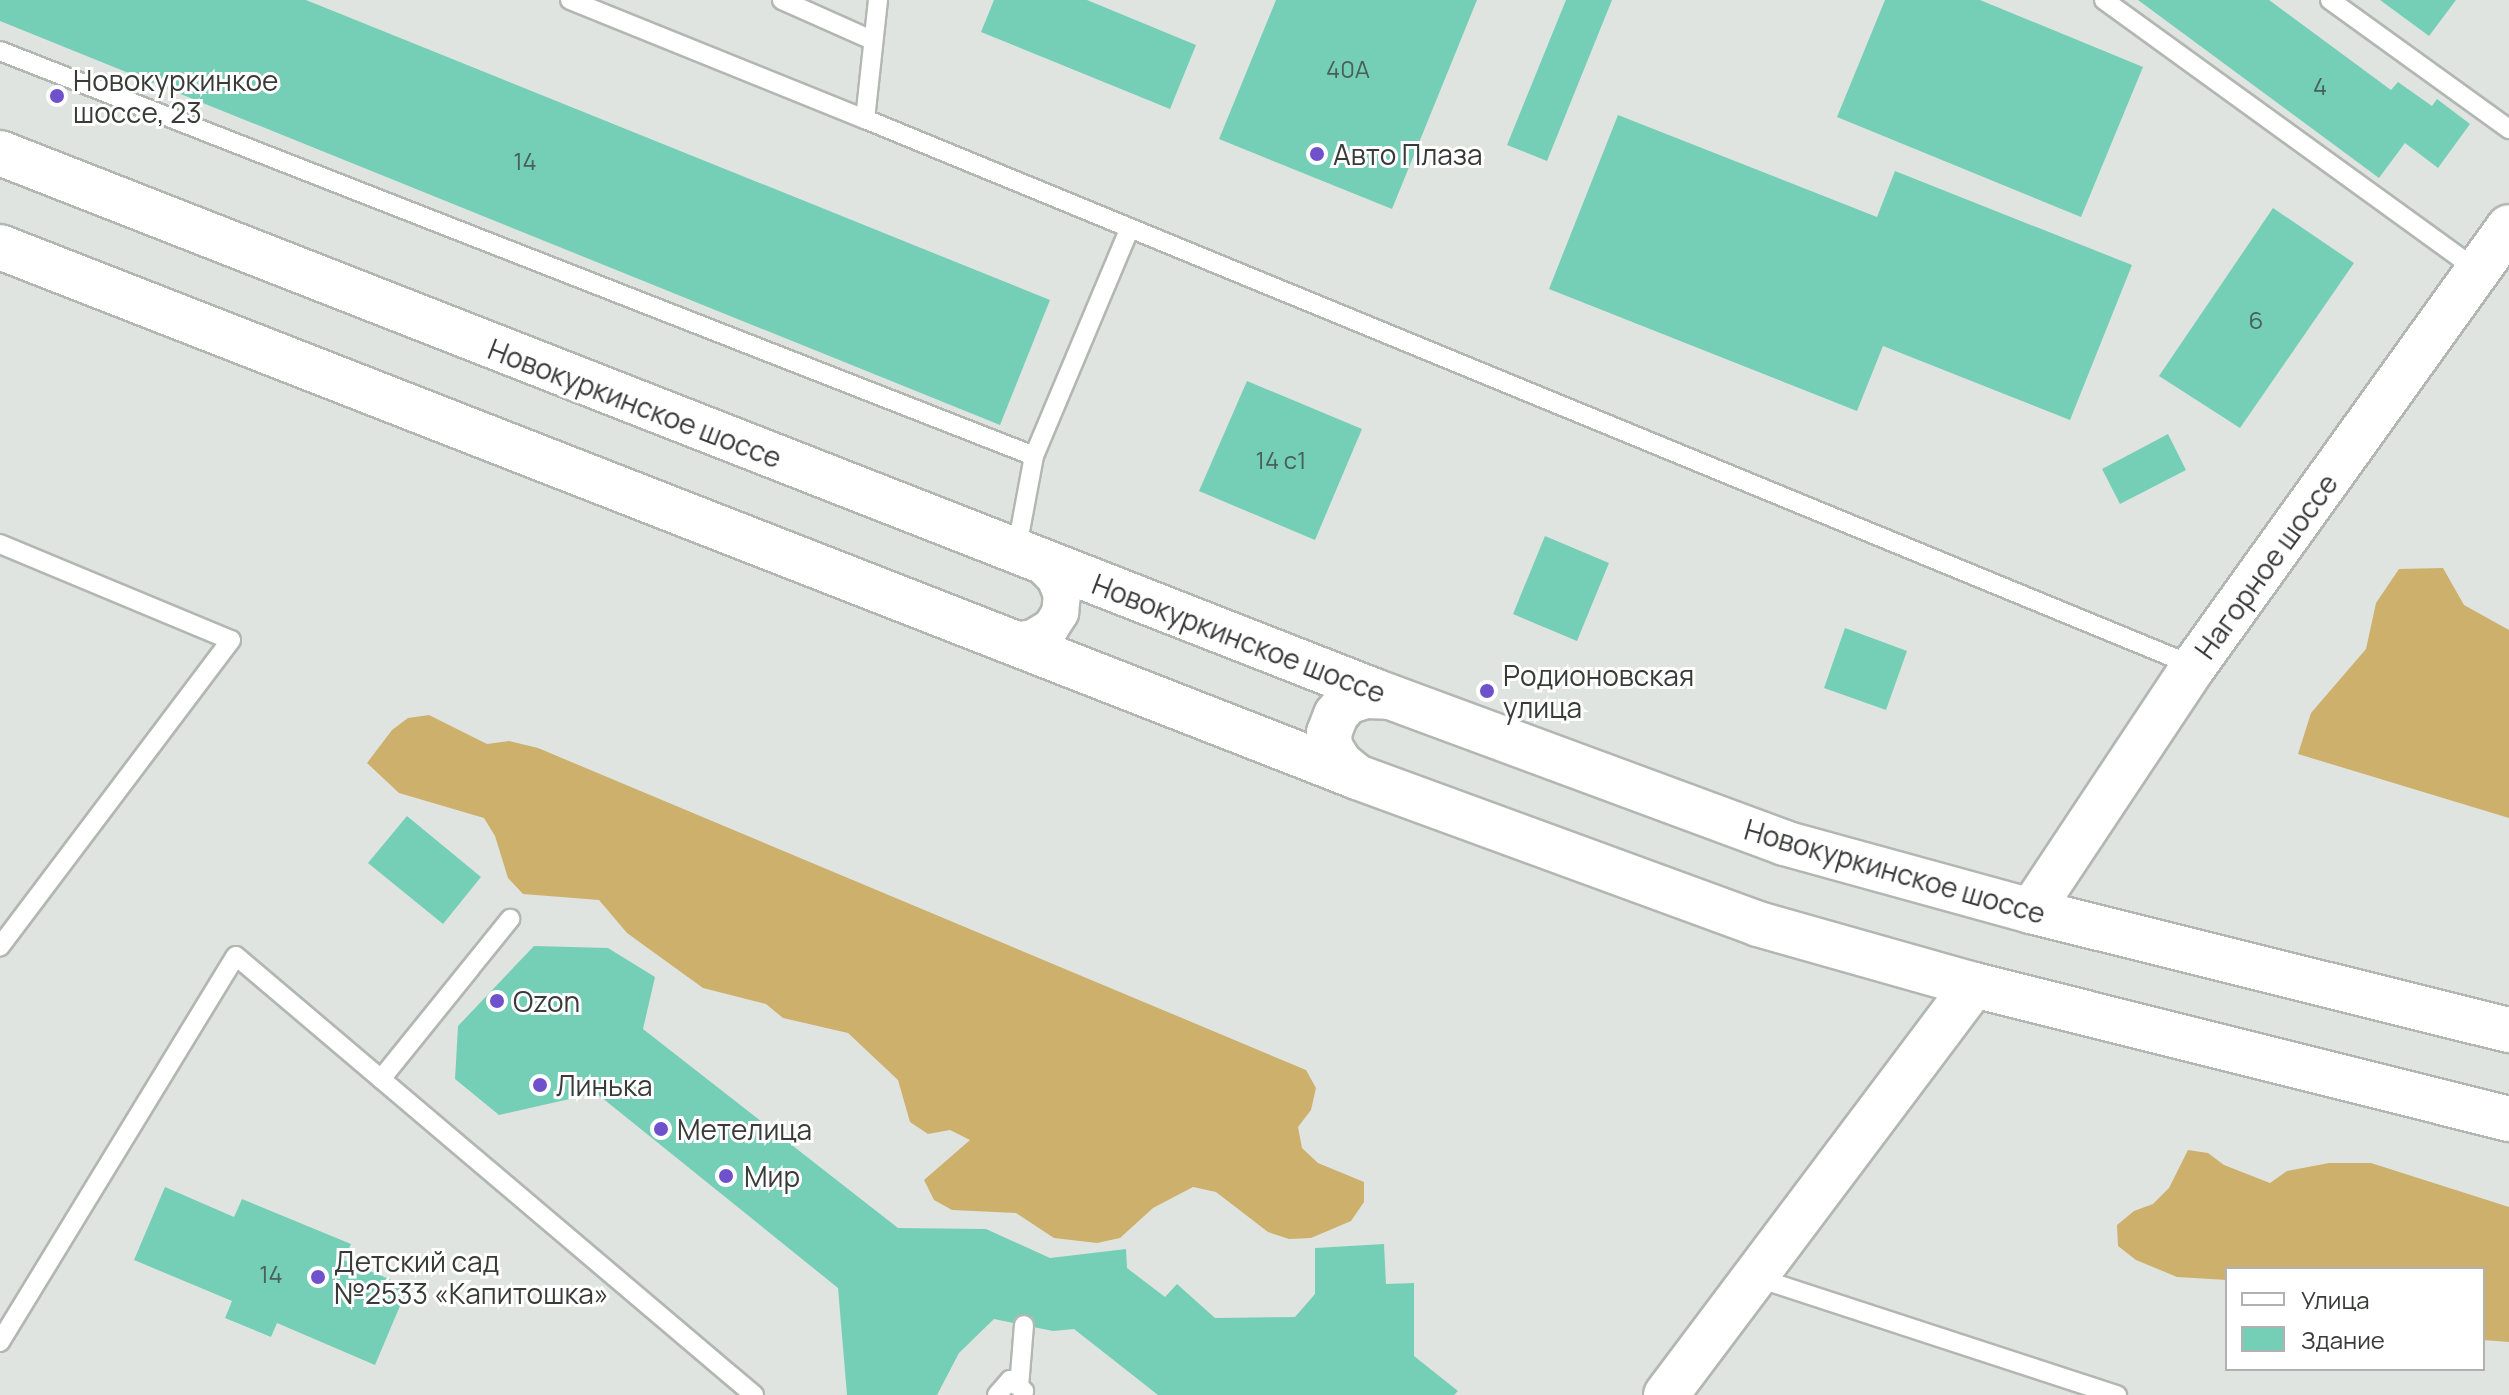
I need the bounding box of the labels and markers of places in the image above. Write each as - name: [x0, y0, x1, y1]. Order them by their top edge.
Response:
- place label: Новокуркинкое шоссе, 23: [73, 63, 278, 129]
- marker: Новокуркинкое шоссе, 23: [48, 87, 66, 105]
- place label: Авто Плаза: [1333, 137, 1483, 171]
- marker: Авто Плаза: [1308, 145, 1326, 163]
- place label: Родионовская улица: [1503, 658, 1694, 724]
- marker: Родионовская улица: [1478, 682, 1496, 700]
- place label: Ozon: [513, 984, 580, 1018]
- marker: Ozon: [488, 992, 506, 1010]
- place label: Линька: [556, 1068, 652, 1102]
- marker: Линька: [531, 1076, 549, 1094]
- place label: Метелица: [677, 1112, 812, 1146]
- marker: Метелица: [652, 1120, 670, 1138]
- place label: Мир: [744, 1159, 800, 1193]
- marker: Мир: [715, 1165, 737, 1187]
- place label: Детский сад №2533 «Капитошка»: [334, 1244, 609, 1310]
- marker: Детский сад №2533 «Капитошка»: [309, 1268, 327, 1286]

